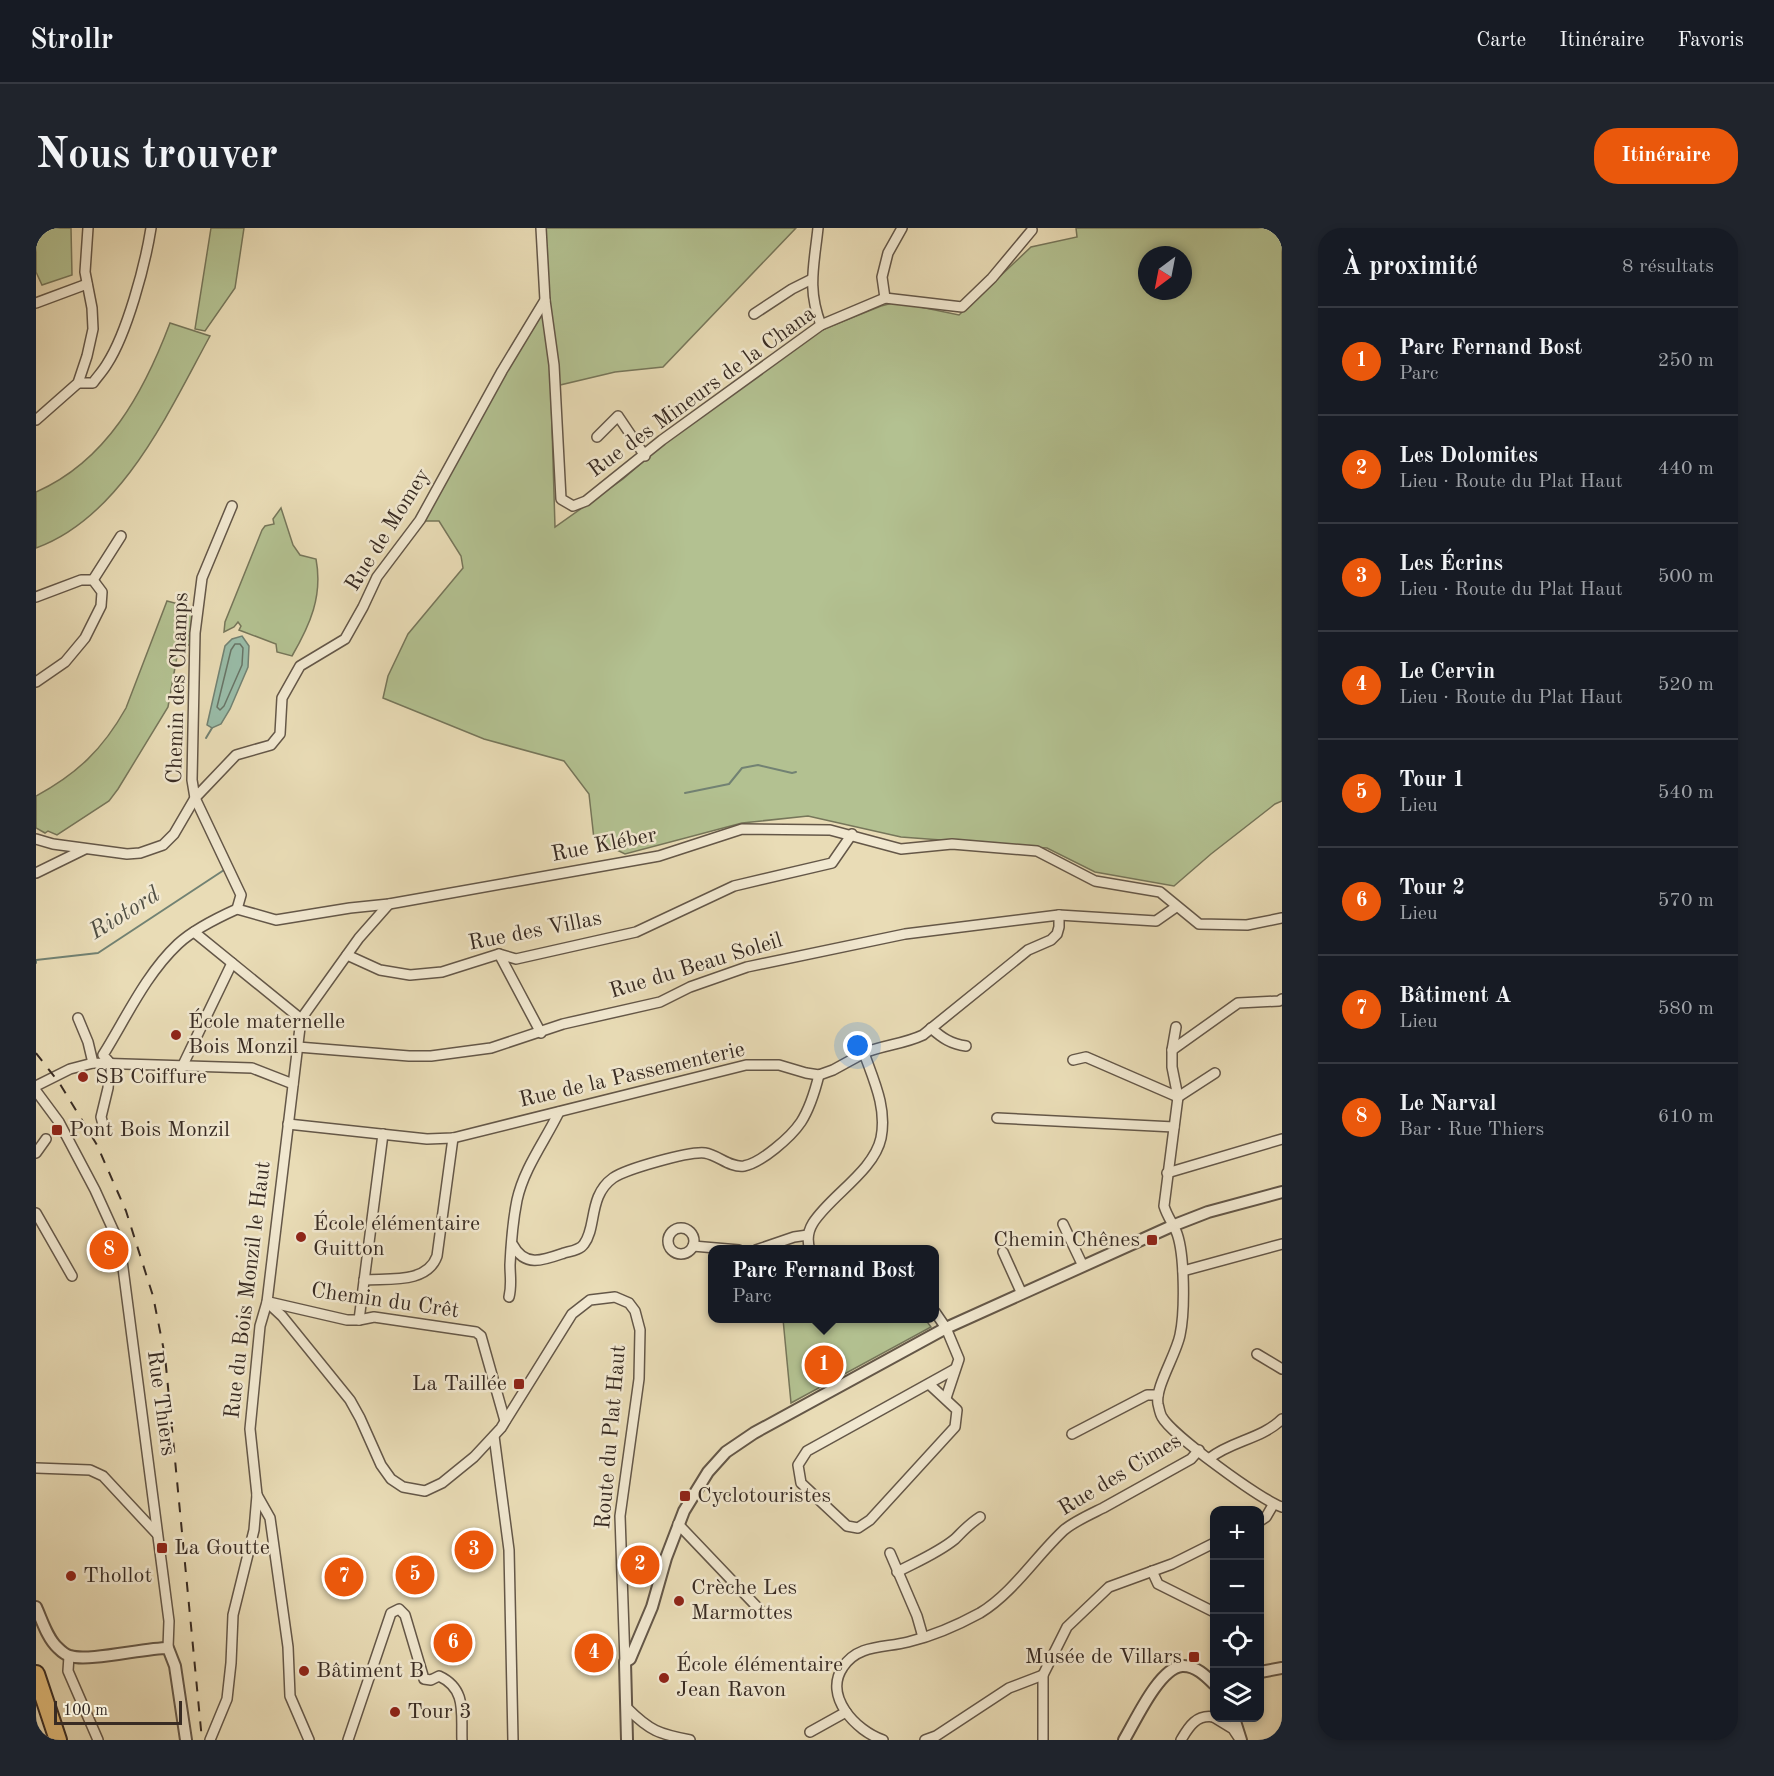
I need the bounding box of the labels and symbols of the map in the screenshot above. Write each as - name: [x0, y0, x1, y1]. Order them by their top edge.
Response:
- north arrow: [1138, 246, 1192, 300]
- street label: Rue des Mineurs de la Chana: [584, 302, 820, 482]
- street label: Rue de Momey: [342, 464, 435, 595]
- street label: Chemin des Champs: [164, 592, 192, 784]
- street label: Rue Kléber: [549, 824, 659, 866]
- water label: Riotord: [85, 883, 165, 945]
- street label: Rue des Villas: [466, 907, 604, 955]
- street label: Rue du Beau Soleil: [607, 929, 785, 1003]
- place label: École maternelle Bois Monzil: [188, 1008, 345, 1058]
- marker: École maternelle Bois Monzil: [169, 1028, 183, 1042]
- your location: [843, 1031, 872, 1060]
- street label: Rue de la Passementerie: [517, 1038, 747, 1112]
- place label: SB Coiffure: [95, 1066, 207, 1088]
- marker: SB Coiffure: [76, 1070, 90, 1084]
- place label: Pont Bois Monzil: [69, 1119, 230, 1141]
- marker: Pont Bois Monzil: [50, 1123, 64, 1137]
- street label: Rue du Bois Monzil le Haut: [221, 1160, 275, 1420]
- place label: École élémentaire Guitton: [313, 1210, 480, 1260]
- pin: 8: [90, 1228, 128, 1272]
- place label: Chemin Chênes: [993, 1229, 1140, 1251]
- marker: École élémentaire Guitton: [294, 1230, 308, 1244]
- marker: Chemin Chênes: [1145, 1233, 1159, 1247]
- street label: Chemin du Crêt: [310, 1280, 460, 1322]
- pin: 1: [804, 1342, 844, 1388]
- street label: Route du Plat Haut: [592, 1344, 630, 1530]
- street label: Rue Thiers: [143, 1349, 179, 1457]
- place label: La Taillée: [412, 1373, 507, 1395]
- marker: La Taillée: [512, 1377, 526, 1391]
- street label: Rue des Cimes: [1055, 1430, 1185, 1520]
- place label: Cyclotouristes: [697, 1485, 831, 1507]
- marker: Cyclotouristes: [678, 1489, 692, 1503]
- pin: 3: [454, 1528, 494, 1572]
- place label: La Goutte: [174, 1537, 270, 1559]
- marker: La Goutte: [155, 1541, 169, 1555]
- pin: 2: [620, 1542, 660, 1588]
- pin: 5: [396, 1552, 434, 1598]
- pin: 7: [324, 1554, 364, 1600]
- place label: Thollot: [83, 1565, 152, 1587]
- marker: Thollot: [64, 1569, 78, 1583]
- place label: Crèche Les Marmottes: [691, 1577, 797, 1624]
- marker: Crèche Les Marmottes: [672, 1594, 686, 1608]
- pin: 6: [434, 1620, 472, 1666]
- pin: 4: [574, 1630, 614, 1676]
- place label: Musée de Villars: [1025, 1646, 1182, 1668]
- marker: Musée de Villars: [1187, 1650, 1201, 1664]
- place label: École élémentaire Jean Ravon: [676, 1651, 843, 1701]
- place label: Bâtiment B: [316, 1660, 424, 1682]
- marker: Bâtiment B: [297, 1664, 311, 1678]
- marker: École élémentaire Jean Ravon: [657, 1671, 671, 1685]
- scale bar: [54, 1698, 182, 1726]
- place label: Tour 3: [407, 1701, 472, 1723]
- marker: Tour 3: [388, 1705, 402, 1719]

